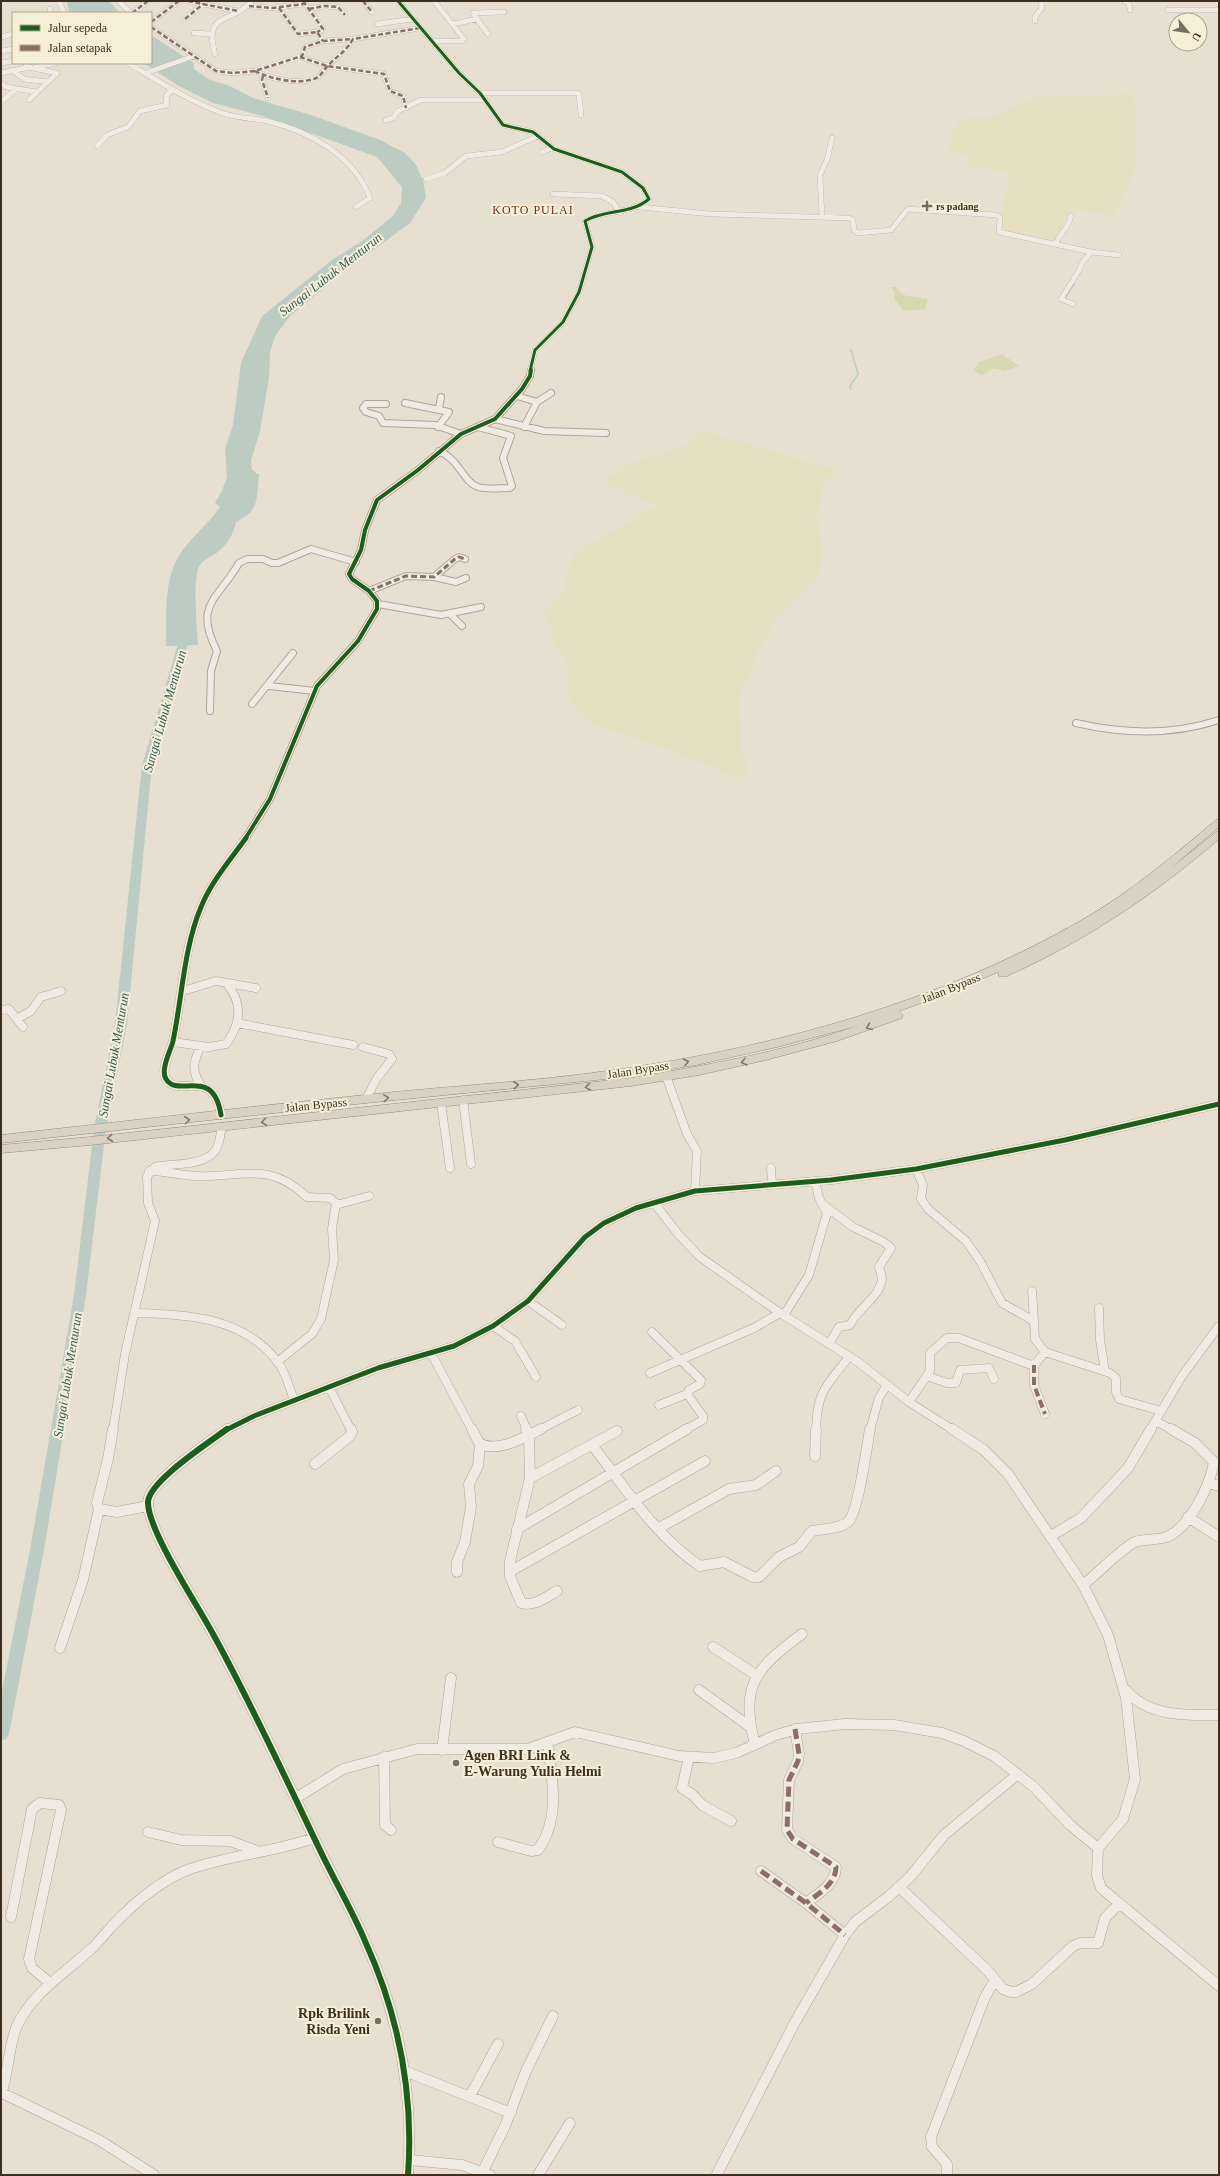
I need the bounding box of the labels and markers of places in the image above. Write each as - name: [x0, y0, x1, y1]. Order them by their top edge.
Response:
- marker: rs padang: [921, 200, 933, 212]
- place label: rs padang: [936, 201, 979, 212]
- place label: Agen BRI Link & E-Warung Yulia Helmi: [464, 1748, 602, 1779]
- marker: Agen BRI Link & E-Warung Yulia Helmi: [451, 1758, 461, 1768]
- place label: Rpk Brilink Risda Yeni: [298, 2006, 370, 2037]
- marker: Rpk Brilink Risda Yeni: [373, 2016, 383, 2026]

